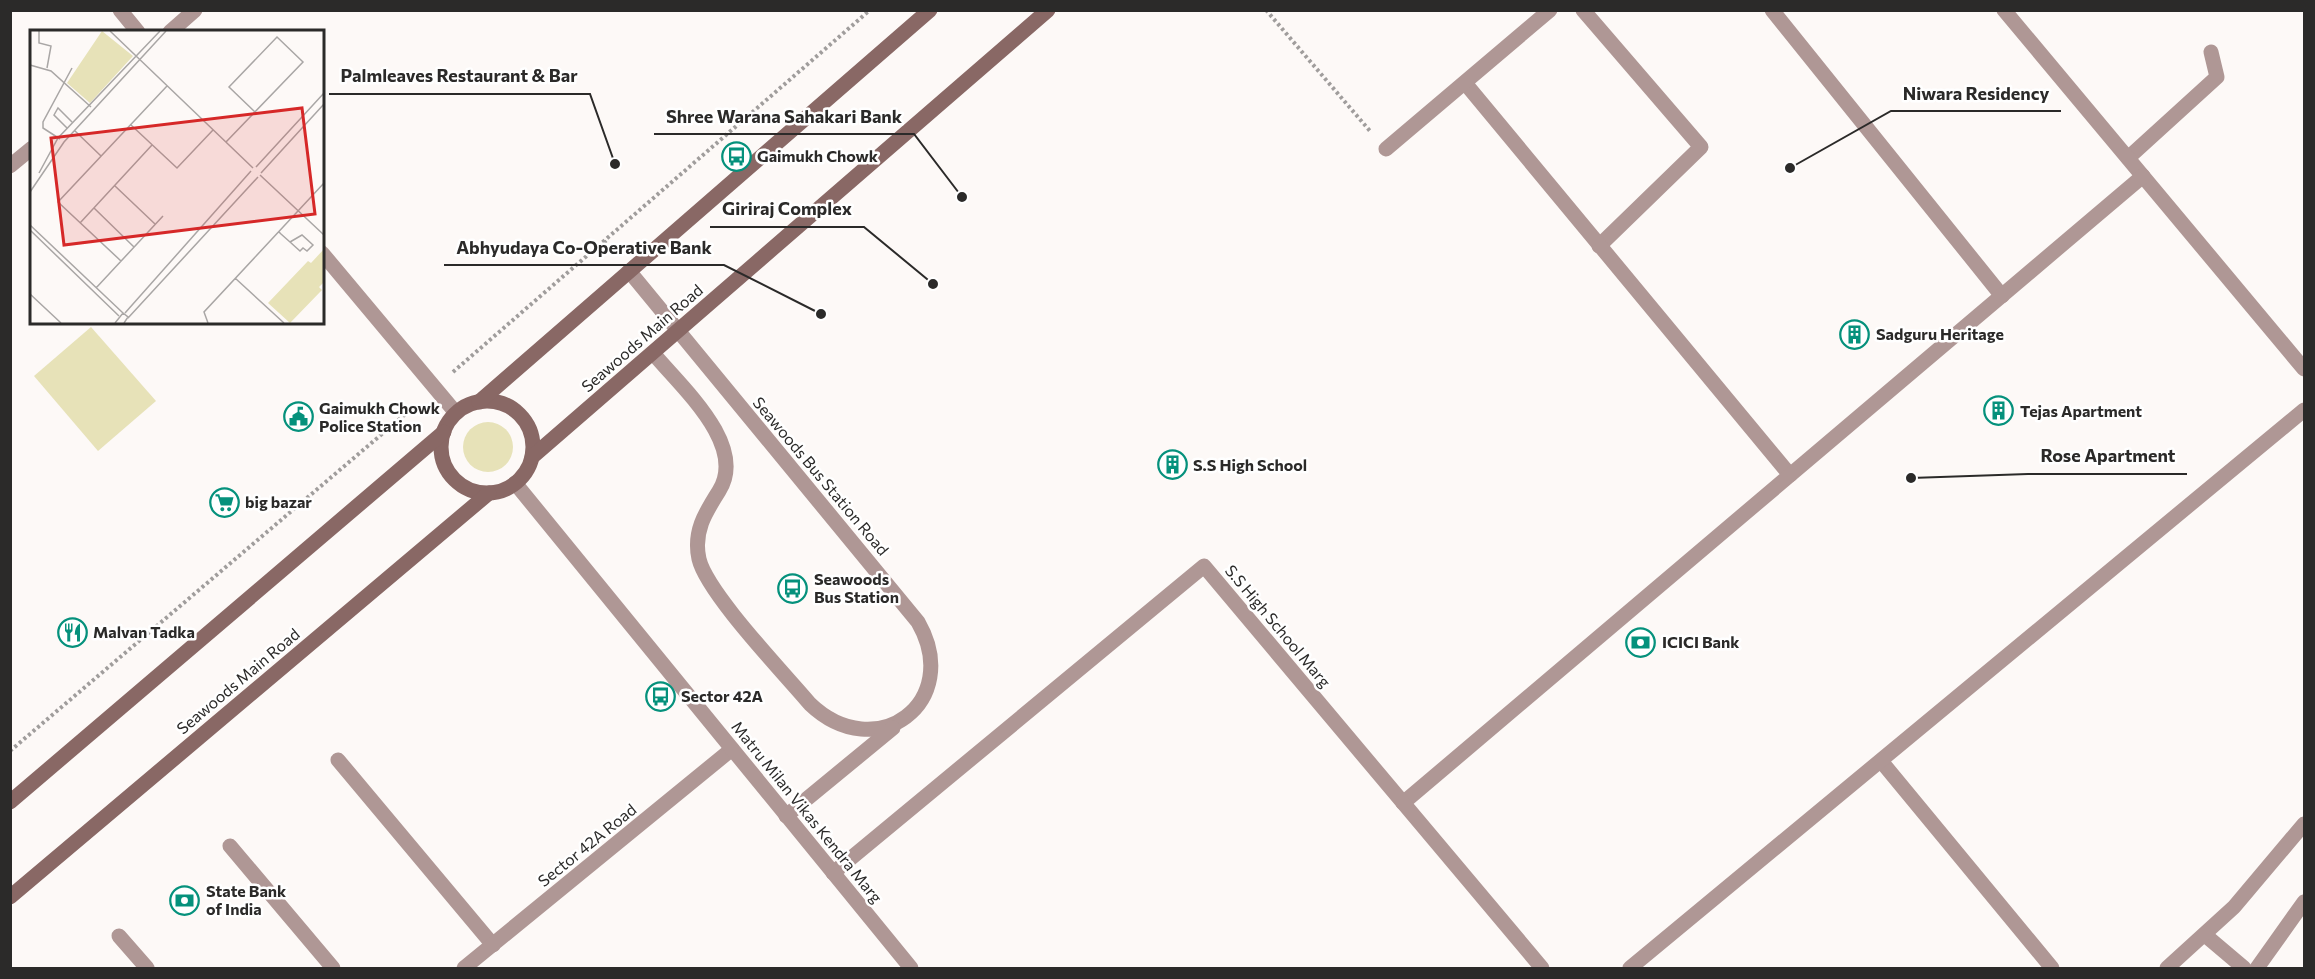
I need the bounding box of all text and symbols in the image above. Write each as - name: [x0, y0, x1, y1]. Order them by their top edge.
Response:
- inset map: [30, 30, 324, 324]
- callout: Palmleaves Restaurant & Bar: [329, 58, 590, 94]
- text: Palmleaves Restaurant & Bar: [340, 64, 578, 86]
- callout: Niwara Residency: [1891, 75, 2061, 111]
- text: Niwara Residency: [1903, 82, 2049, 104]
- callout: Shree Warana Sahakari Bank: [654, 98, 914, 134]
- text: Shree Warana Sahakari Bank: [666, 105, 903, 127]
- bus stop icon: Gaimukh Chowk: [720, 140, 752, 172]
- place label: Gaimukh Chowk: [757, 146, 879, 165]
- callout: Giriraj Complex: [710, 191, 864, 227]
- text: Giriraj Complex: [722, 197, 852, 219]
- callout: Abhyudaya Co-Operative Bank: [444, 229, 724, 265]
- text: Abhyudaya Co-Operative Bank: [456, 236, 712, 258]
- street label: Seawoods Main Road: [577, 280, 706, 395]
- building icon: Sadguru Heritage: [1839, 318, 1871, 350]
- place label: Sadguru Heritage: [1876, 324, 2004, 343]
- street label: Seawoods Bus Station Road: [750, 393, 893, 559]
- building icon: Tejas Apartment: [1983, 395, 2015, 427]
- place label: Gaimukh Chowk Police Station: [319, 398, 441, 435]
- public building icon: Gaimukh Chowk Police Station: [282, 401, 314, 433]
- place label: Tejas Apartment: [2020, 401, 2142, 420]
- callout: Rose Apartment: [2028, 438, 2187, 474]
- text: Rose Apartment: [2041, 444, 2176, 466]
- building icon: S.S High School: [1156, 449, 1188, 481]
- place label: S.S High School: [1193, 455, 1307, 474]
- supermarket icon: big bazar: [208, 486, 240, 518]
- place label: big bazar: [245, 492, 312, 511]
- street label: S.S High School Marg: [1222, 561, 1335, 691]
- place label: Seawoods Bus Station: [814, 569, 899, 606]
- bus stop icon: Seawoods Bus Station: [777, 572, 809, 604]
- restaurant icon: Malvan Tadka: [56, 616, 88, 648]
- place label: Malvan Tadka: [93, 622, 195, 641]
- street label: Seawoods Main Road: [172, 624, 303, 738]
- bank icon: ICICI Bank: [1625, 626, 1657, 658]
- place label: ICICI Bank: [1662, 632, 1740, 651]
- bus stop icon: Sector 42A: [644, 680, 676, 712]
- place label: Sector 42A: [681, 686, 763, 705]
- street label: Matru Milan Vikas Kendra Marg: [728, 717, 887, 907]
- street label: Sector 42A Road: [534, 799, 640, 890]
- place label: State Bank of India: [206, 881, 287, 918]
- bank icon: State Bank of India: [169, 884, 201, 916]

